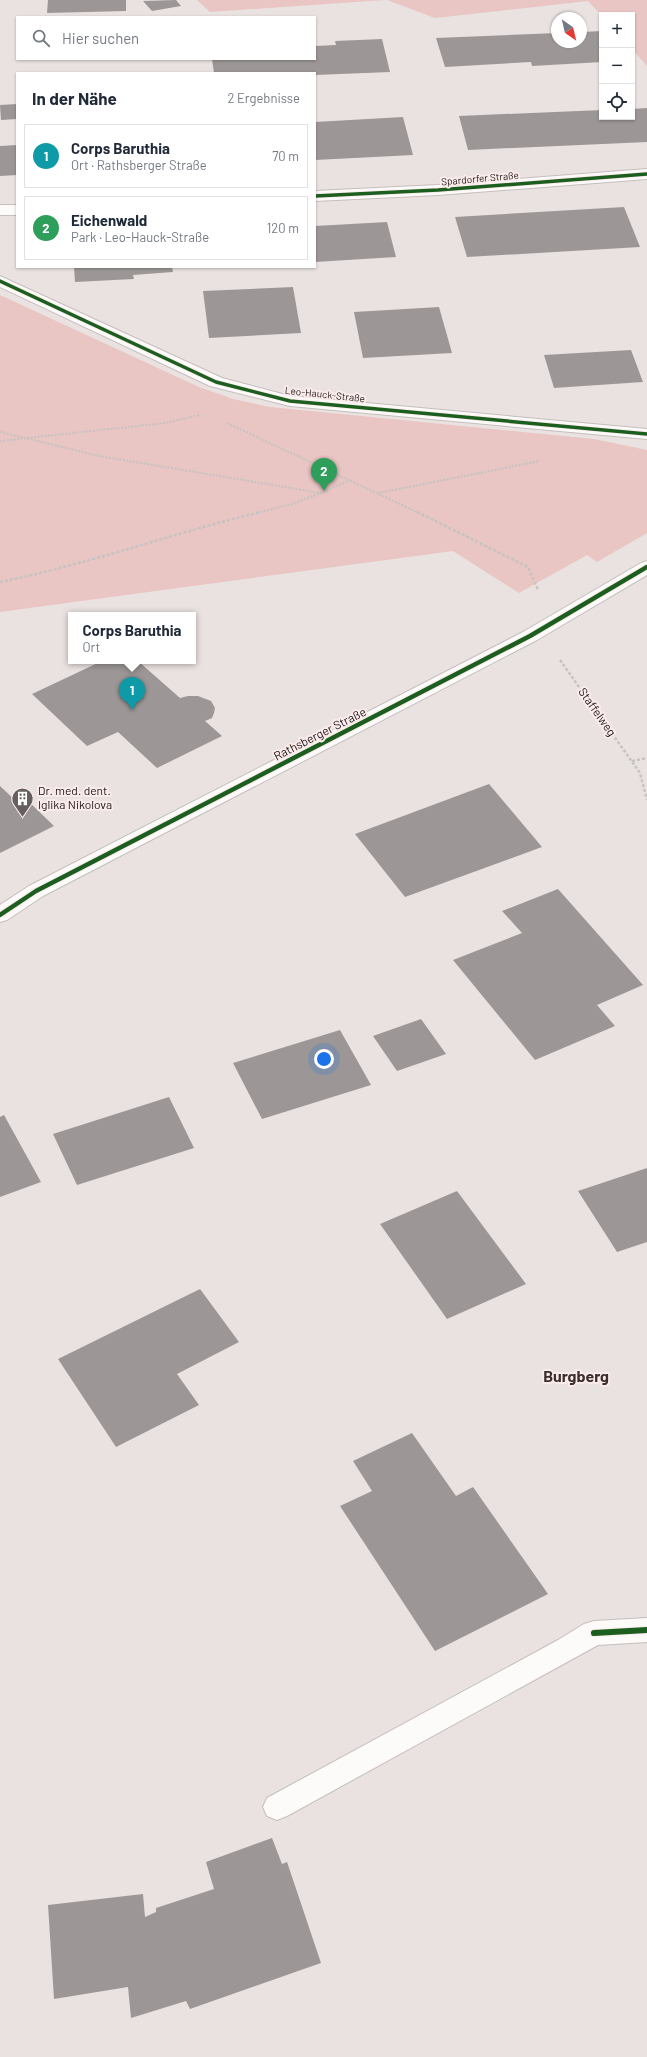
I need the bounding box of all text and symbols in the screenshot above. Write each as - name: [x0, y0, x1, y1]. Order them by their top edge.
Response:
- north arrow: [551, 12, 587, 48]
- map controls: [599, 12, 635, 120]
- button: +: [599, 12, 635, 48]
- search box: [16, 16, 316, 60]
- icon: search: [30, 27, 52, 49]
- text: Hier suchen: [62, 29, 139, 47]
- button: −: [599, 48, 635, 84]
- button: locate: [599, 84, 635, 120]
- text: In der Nähe: [32, 88, 117, 108]
- text: 2 Ergebnisse: [227, 90, 300, 106]
- text: Corps Baruthia: [71, 139, 170, 157]
- text: 1: [44, 148, 48, 164]
- text: 70 m: [272, 148, 299, 164]
- text: Ort · Rathsberger Straße: [71, 157, 207, 173]
- street label: Spardorfer Straße: [441, 169, 519, 187]
- text: Eichenwald: [71, 211, 147, 229]
- text: 2: [42, 220, 50, 236]
- text: 120 m: [267, 220, 299, 236]
- text: Park · Leo-Hauck-Straße: [71, 229, 209, 245]
- street label: Leo-Hauck-Straße: [284, 384, 366, 404]
- pin: 2: [311, 458, 337, 491]
- popup: [68, 612, 196, 664]
- text: Corps Baruthia: [82, 621, 182, 639]
- text: Ort: [82, 639, 100, 655]
- pin: 1: [119, 677, 145, 710]
- street label: Staffelweg: [576, 685, 620, 738]
- street label: Rathsberger Straße: [271, 704, 368, 762]
- place label: Dr. med. dent. Iglika Nikolova: [38, 783, 112, 811]
- building icon: Dr. med. dent. Iglika Nikolova: [10, 785, 36, 818]
- your location: [314, 1049, 334, 1069]
- district label: Burgberg: [543, 1366, 609, 1385]

